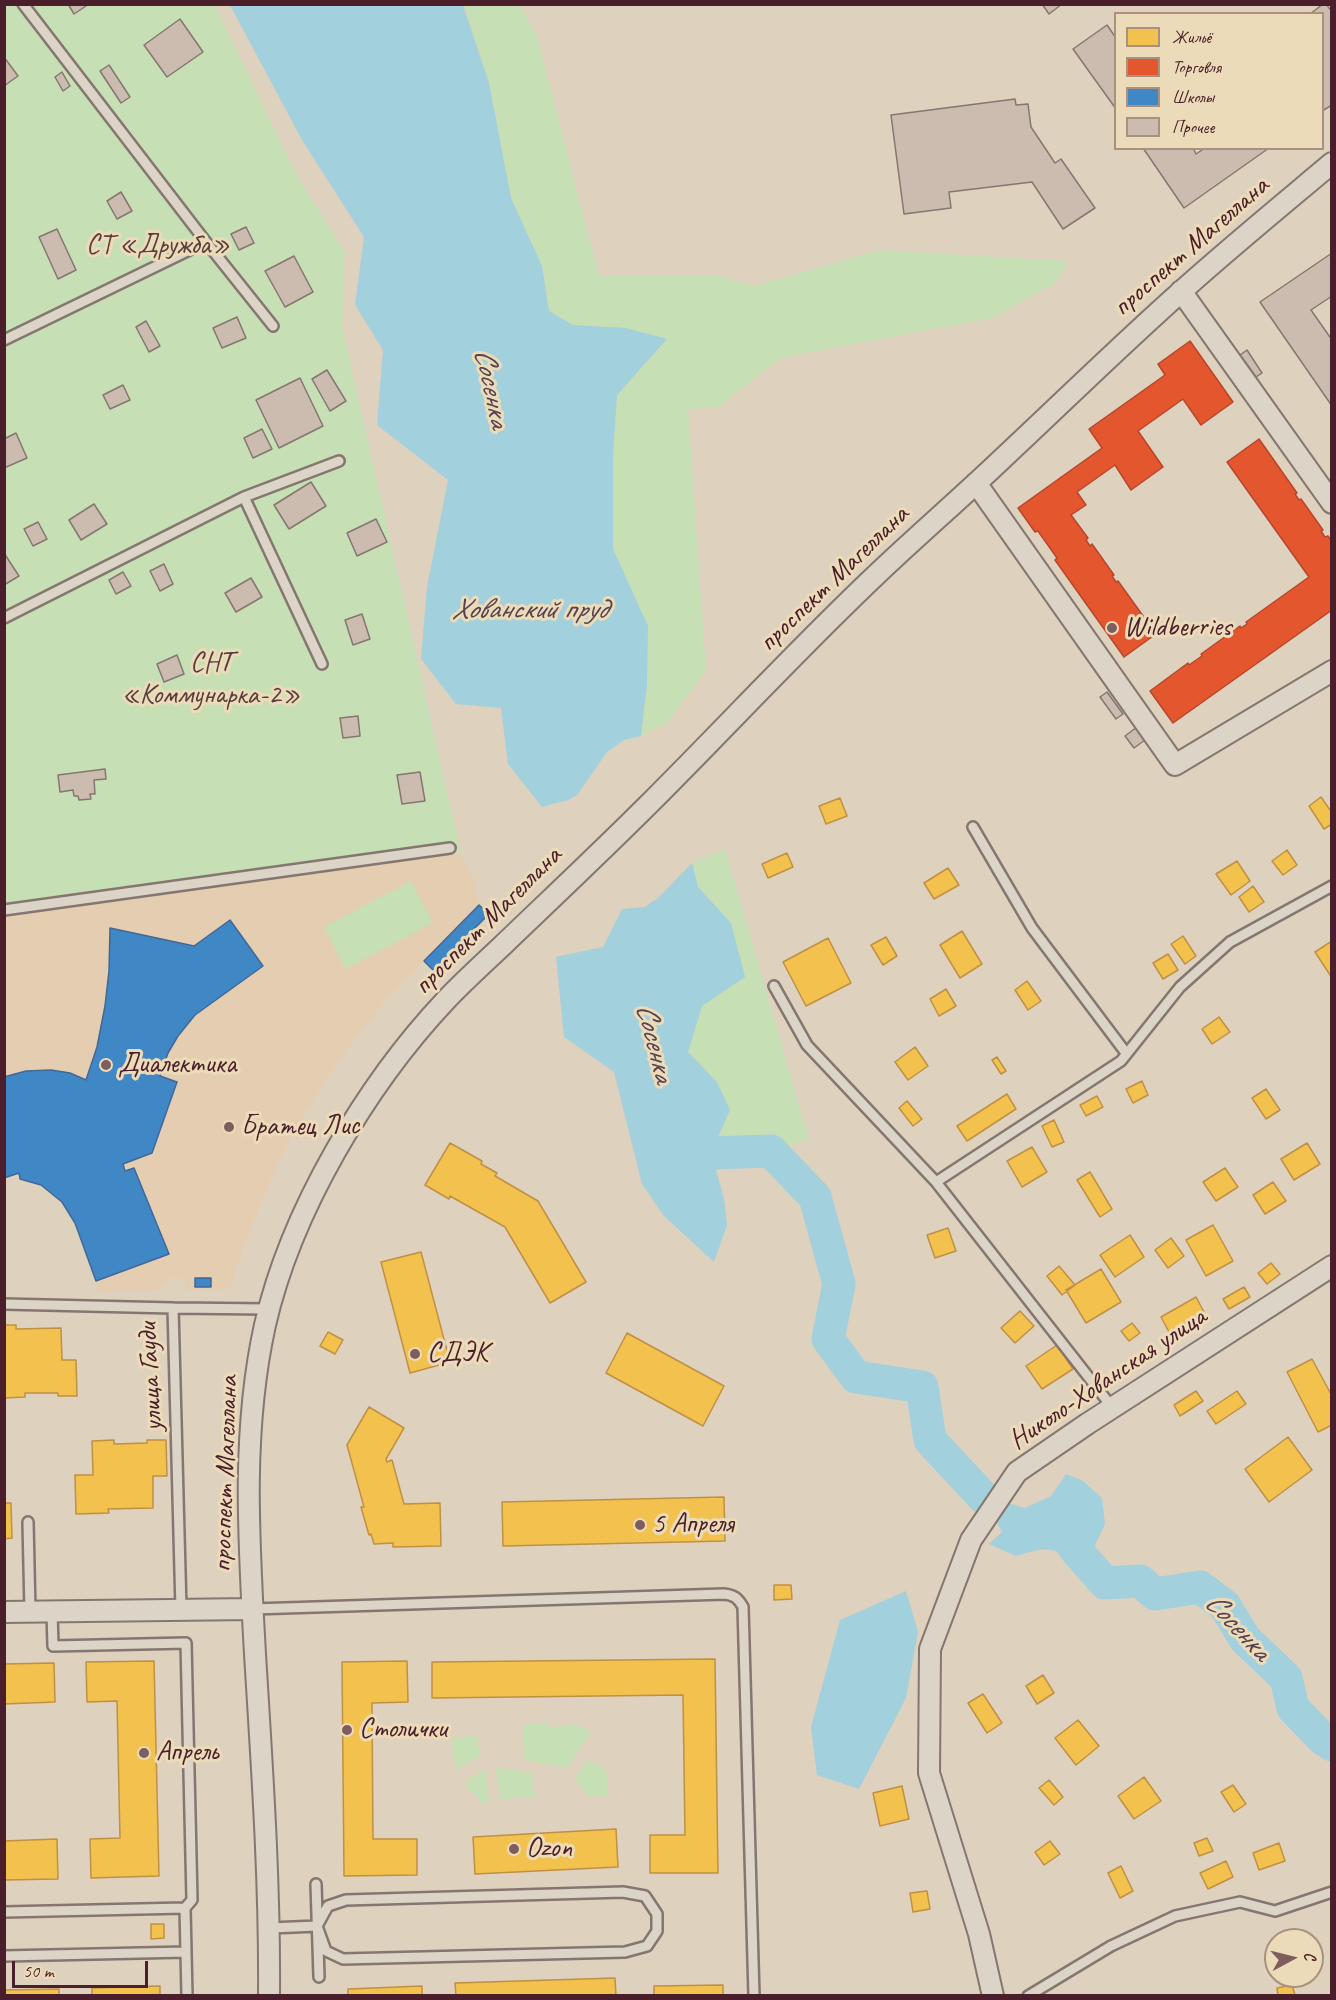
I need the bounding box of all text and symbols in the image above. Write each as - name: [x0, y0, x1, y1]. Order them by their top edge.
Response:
- legend: [1114, 12, 1324, 150]
- text: Жильё: [1172, 26, 1211, 48]
- text: Торговля: [1172, 56, 1221, 78]
- text: Школы: [1172, 86, 1214, 108]
- text: Прочее: [1172, 116, 1214, 138]
- street label: проспект Магеллана: [1106, 170, 1276, 324]
- park label: СТ «Дружба»: [86, 229, 230, 263]
- water label: Сосенка: [465, 345, 517, 431]
- street label: проспект Магеллана: [752, 499, 916, 659]
- water label: Хованский пруд: [452, 592, 606, 628]
- place label: Wildberries: [1124, 611, 1231, 645]
- marker: Wildberries: [1105, 621, 1119, 635]
- park label: СНТ «Коммунарка-2»: [122, 647, 300, 713]
- street label: проспект Магеллана: [407, 840, 569, 1002]
- water label: Сосенка: [627, 1000, 681, 1086]
- place label: Диалектика: [118, 1048, 236, 1082]
- marker: Диалектика: [99, 1058, 113, 1072]
- place label: Братец Лис: [241, 1110, 360, 1144]
- marker: Братец Лис: [222, 1120, 236, 1134]
- street label: Николо-Хованская улица: [1003, 1300, 1213, 1458]
- street label: улица Гауди: [131, 1322, 171, 1432]
- place label: СДЭК: [427, 1337, 488, 1371]
- marker: СДЭК: [408, 1347, 422, 1361]
- street label: проспект Магеллана: [206, 1375, 246, 1573]
- place label: 5 Апреля: [652, 1508, 733, 1542]
- marker: 5 Апреля: [633, 1518, 647, 1532]
- water label: Сосенка: [1197, 1585, 1277, 1669]
- place label: Столички: [359, 1713, 447, 1747]
- marker: Столички: [340, 1723, 354, 1737]
- place label: Апрель: [156, 1736, 219, 1770]
- marker: Апрель: [137, 1746, 151, 1760]
- place label: Ozon: [526, 1832, 572, 1866]
- marker: Ozon: [507, 1842, 521, 1856]
- north arrow: [1264, 1928, 1324, 1988]
- scale bar: [15, 1949, 152, 1987]
- text: С: [1299, 1951, 1320, 1961]
- text: 50 m: [23, 1960, 54, 1982]

